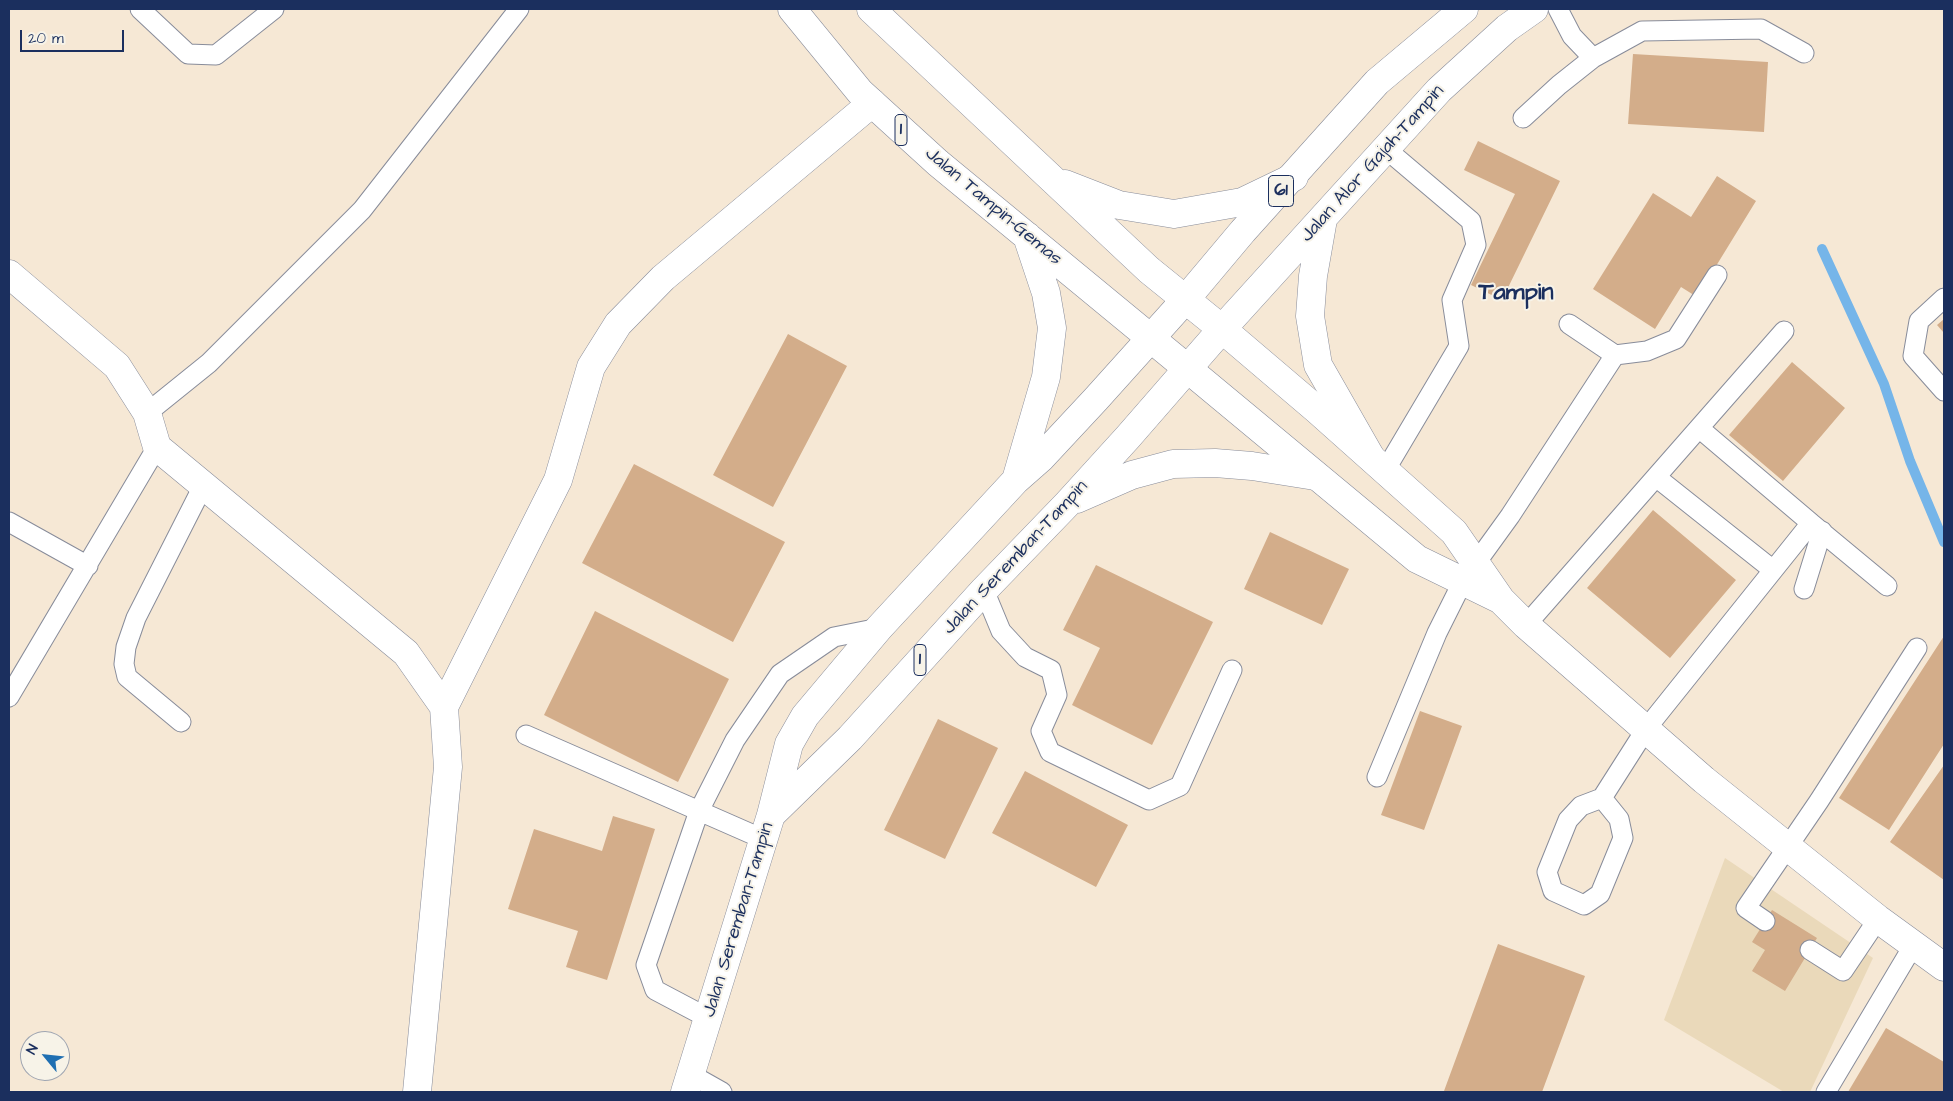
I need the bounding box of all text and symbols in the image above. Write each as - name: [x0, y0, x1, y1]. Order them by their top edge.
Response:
- scale bar: [22, 20, 126, 52]
- text: 20 m: [28, 28, 64, 49]
- street label: Jalan Alor Gajah–Tampin: [1296, 81, 1450, 247]
- road number: 1: [895, 114, 907, 146]
- street label: Jalan Tampin-Gemas: [920, 143, 1066, 271]
- road number: 61: [1268, 176, 1294, 207]
- district label: Tampin: [1479, 280, 1553, 308]
- street label: Jalan Seremban-Tampin: [939, 476, 1093, 640]
- road number: 1: [914, 644, 926, 676]
- street label: Jalan Seremban-Tampin: [698, 820, 780, 1020]
- north arrow: [20, 1031, 70, 1081]
- text: N: [22, 1041, 44, 1058]

